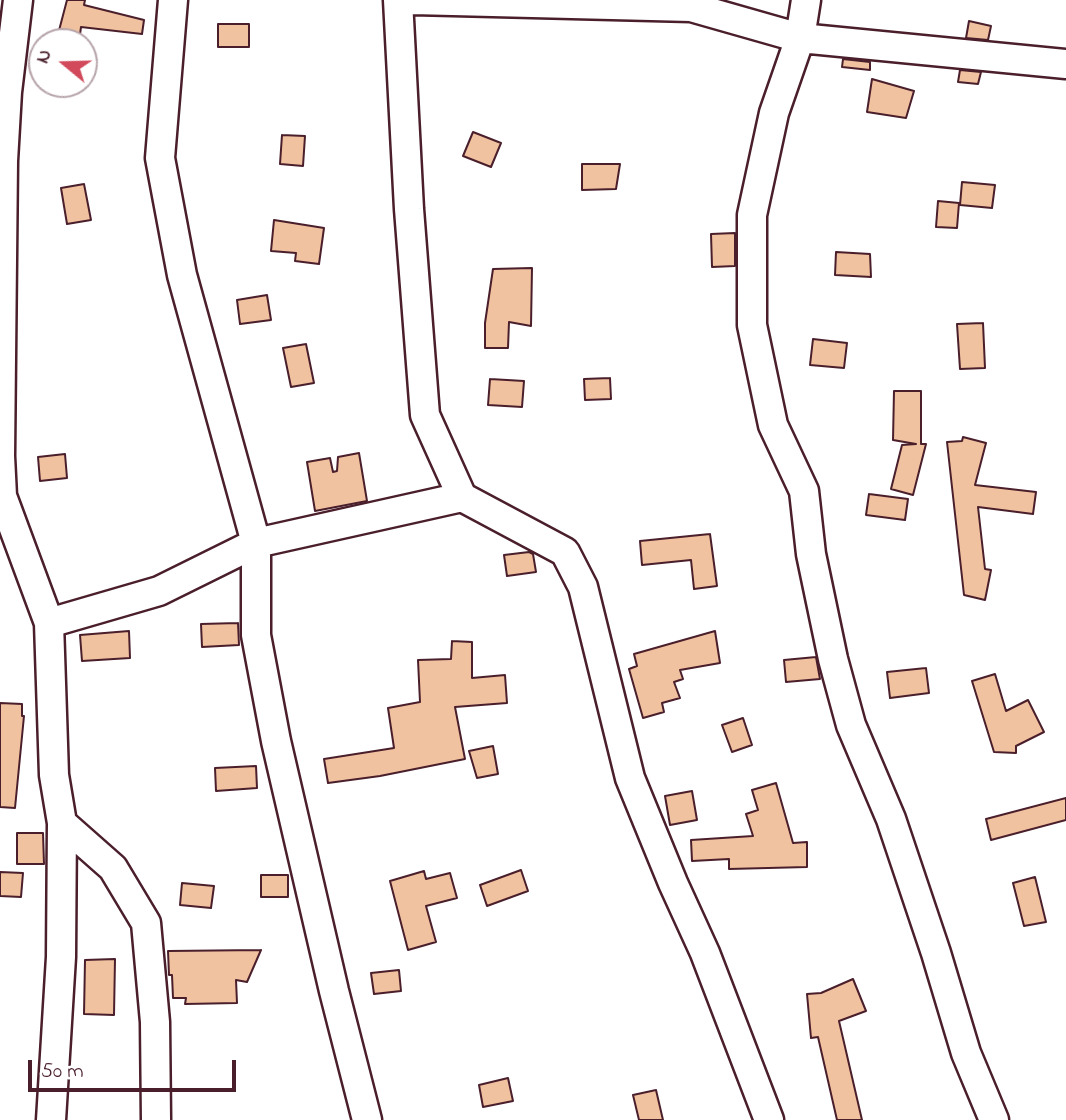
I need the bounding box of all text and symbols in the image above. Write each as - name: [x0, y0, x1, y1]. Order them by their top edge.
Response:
- north arrow: [28, 28, 98, 98]
- text: N: [30, 46, 59, 67]
- scale bar: [32, 1046, 240, 1090]
- text: 50 m: [41, 1057, 84, 1087]

